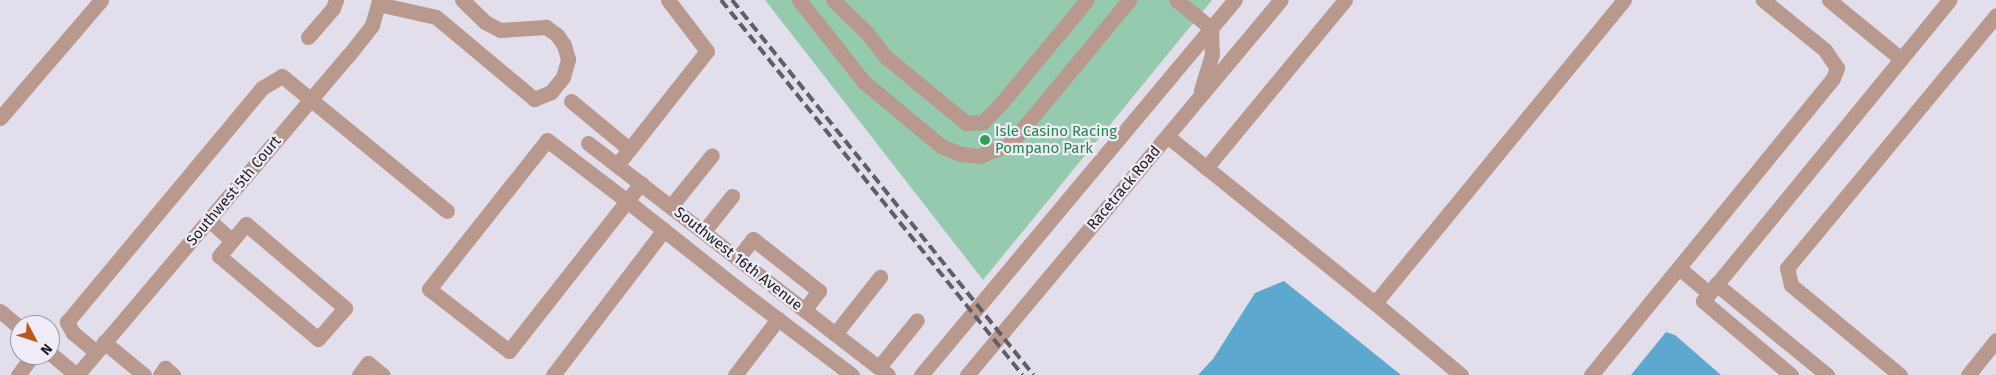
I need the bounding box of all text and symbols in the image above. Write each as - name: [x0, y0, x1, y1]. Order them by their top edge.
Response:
- place label: Isle Casino Racing Pompano Park: [995, 122, 1117, 157]
- street label: Southwest 5th Court: [183, 133, 285, 249]
- marker: Isle Casino Racing Pompano Park: [979, 134, 991, 146]
- street label: Racetrack Road: [1084, 142, 1164, 234]
- street label: Southwest 16th Avenue: [670, 203, 806, 315]
- north arrow: [10, 315, 60, 365]
- text: N: [37, 340, 56, 358]

